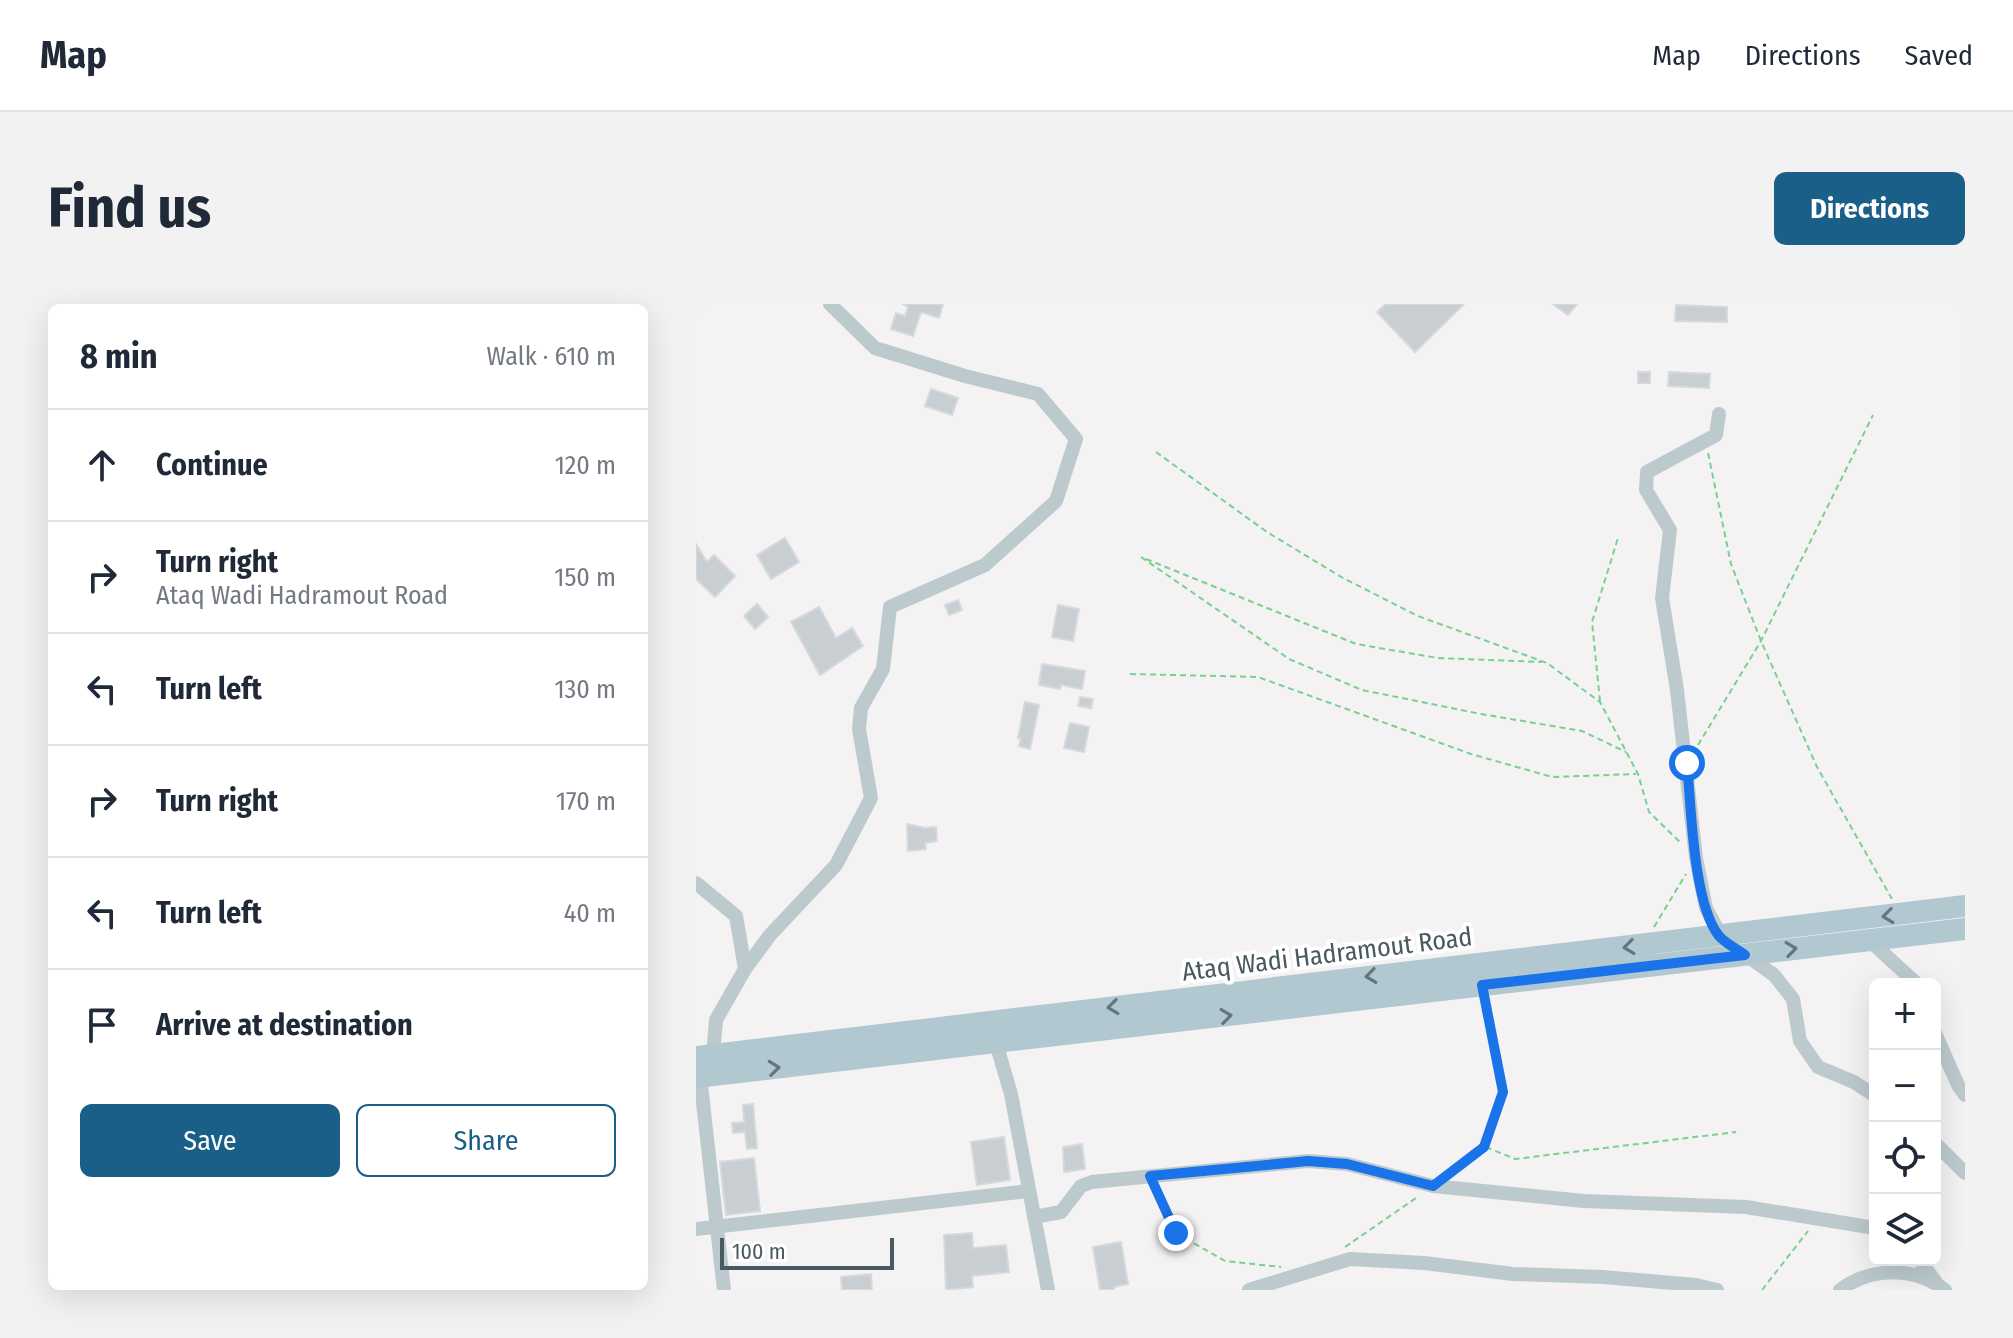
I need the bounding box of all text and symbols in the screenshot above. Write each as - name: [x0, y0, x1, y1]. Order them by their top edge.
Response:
- text: Map: [40, 32, 107, 78]
- text: Map: [1652, 39, 1701, 72]
- text: Directions: [1745, 39, 1861, 72]
- text: Saved: [1905, 39, 1973, 72]
- button: Directions: [1774, 172, 1965, 245]
- text: Find us: [48, 175, 211, 242]
- text: 8 min: [80, 336, 158, 377]
- text: Walk · 610 m: [487, 341, 616, 372]
- icon: ahead: [80, 443, 124, 487]
- text: Continue: [156, 447, 268, 483]
- text: 120 m: [555, 450, 616, 481]
- text: Turn right: [156, 544, 278, 580]
- icon: right: [80, 555, 124, 599]
- text: 150 m: [554, 562, 616, 593]
- text: Ataq Wadi Hadramout Road: [156, 580, 448, 611]
- icon: left: [80, 667, 124, 711]
- text: Turn left: [156, 671, 262, 707]
- text: 130 m: [554, 674, 616, 705]
- route start: [1669, 745, 1705, 781]
- icon: right: [80, 779, 124, 823]
- text: Turn right: [156, 783, 278, 819]
- text: 170 m: [556, 786, 616, 817]
- icon: left: [80, 891, 124, 935]
- text: Turn left: [156, 895, 262, 931]
- text: 40 m: [564, 898, 616, 929]
- one-way arrow: [1881, 907, 1894, 924]
- street label: Ataq Wadi Hadramout Road: [1180, 921, 1474, 988]
- one-way arrow: [1623, 938, 1636, 955]
- one-way arrow: [1784, 941, 1797, 958]
- one-way arrow: [1364, 967, 1378, 984]
- map controls: [1869, 978, 1941, 1266]
- button: +: [1869, 978, 1941, 1050]
- one-way arrow: [1106, 998, 1120, 1015]
- icon: arrive: [80, 1003, 124, 1047]
- text: Arrive at destination: [156, 1007, 413, 1043]
- one-way arrow: [1220, 1007, 1233, 1024]
- button: −: [1869, 1050, 1941, 1122]
- one-way arrow: [767, 1060, 780, 1077]
- button: Save: [80, 1104, 340, 1177]
- button: Share: [356, 1104, 616, 1177]
- button: locate: [1869, 1122, 1941, 1194]
- button: layers: [1869, 1194, 1941, 1266]
- route end: [1158, 1215, 1194, 1251]
- scale bar: [720, 1234, 894, 1270]
- text: 100 m: [732, 1238, 786, 1265]

